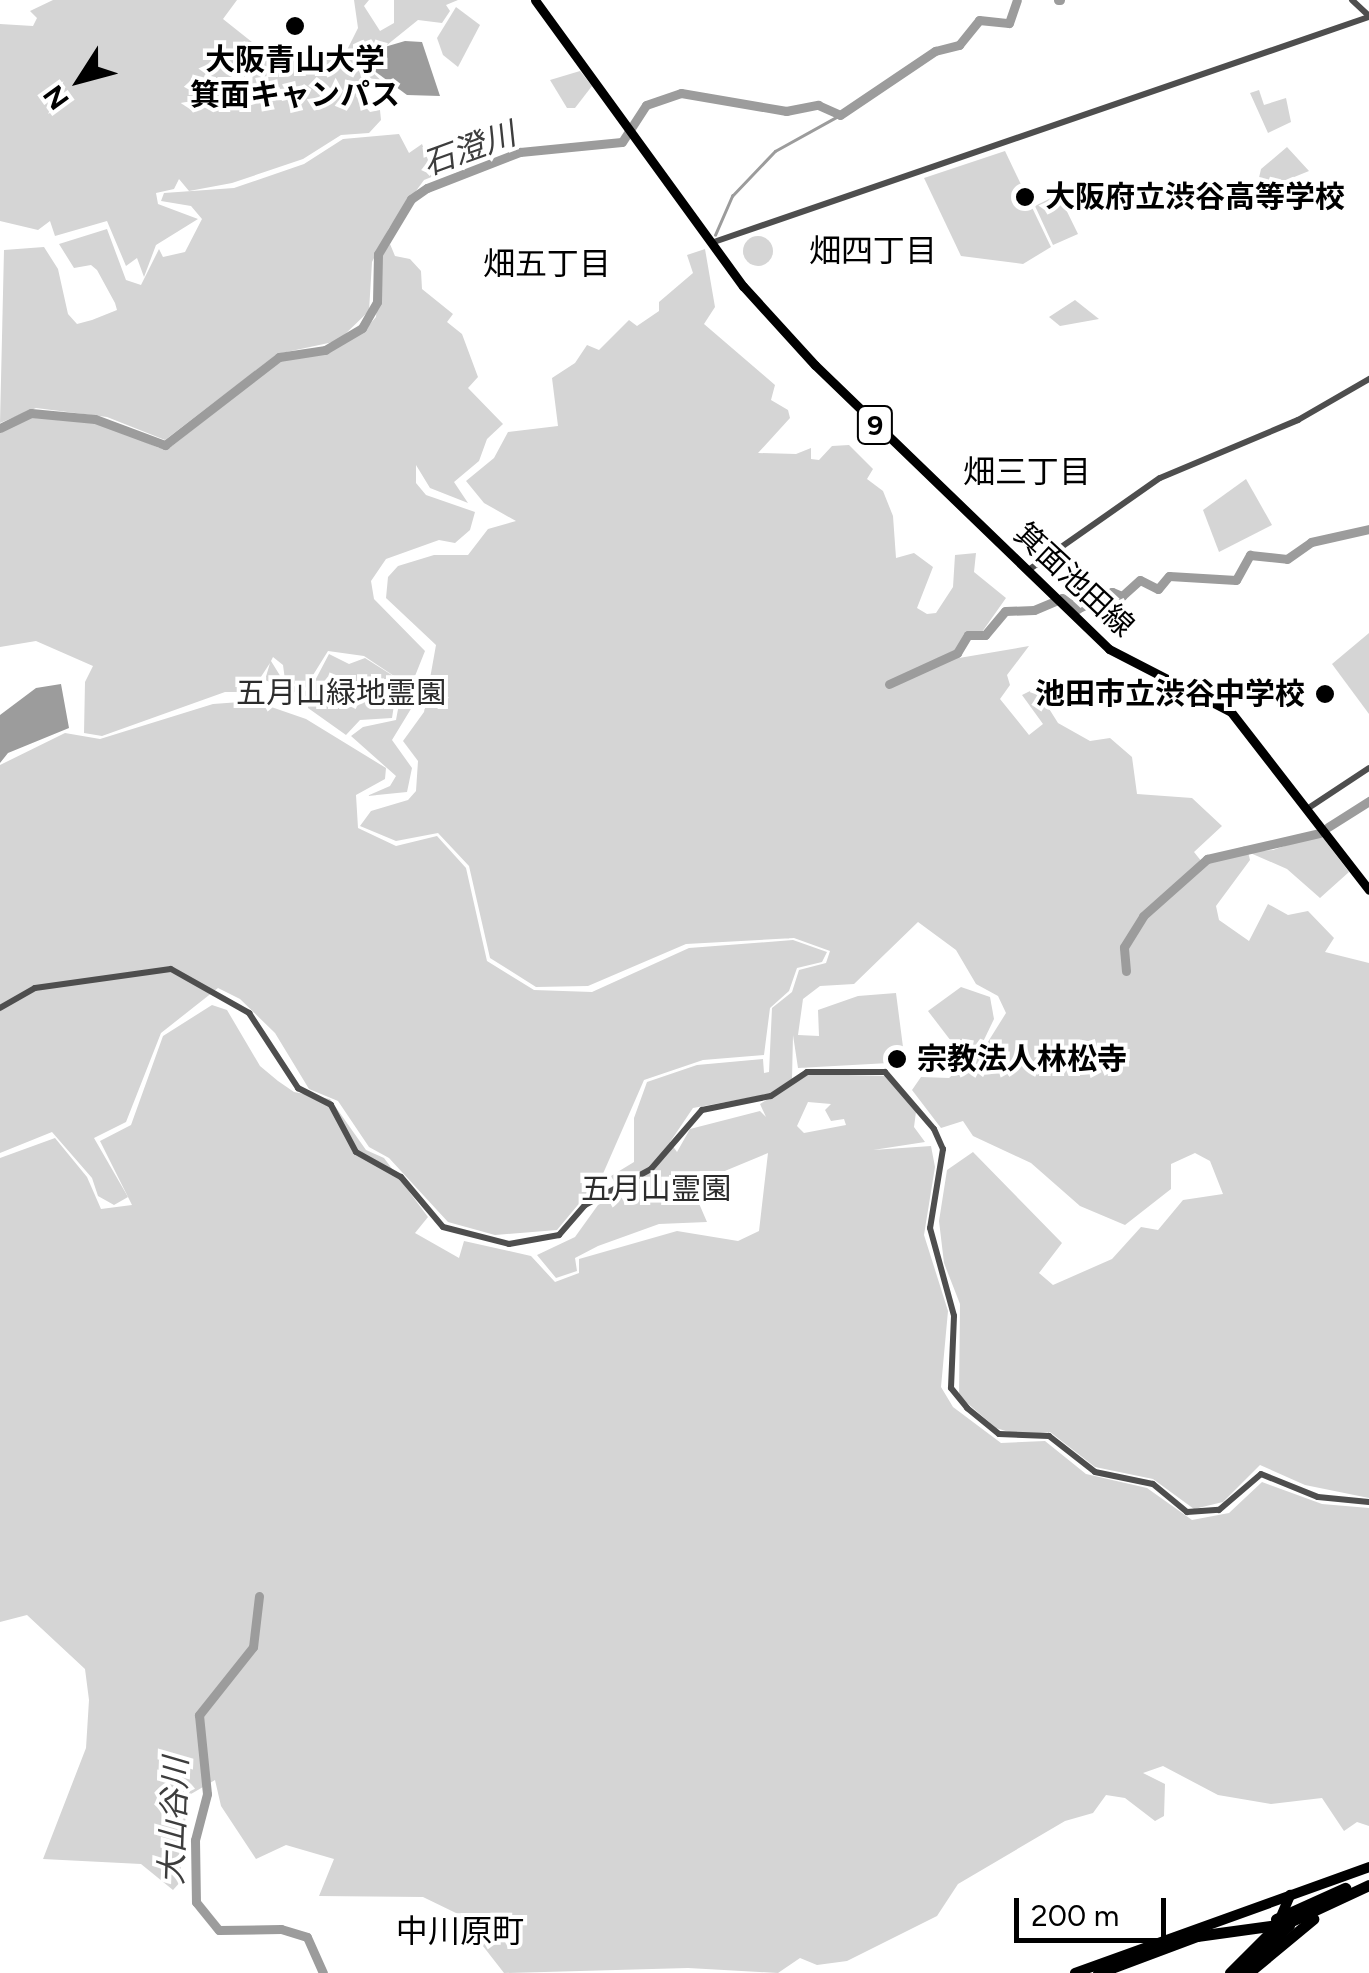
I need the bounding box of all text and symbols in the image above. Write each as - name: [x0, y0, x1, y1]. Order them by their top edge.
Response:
- marker: 大阪青山大学 箕面キャンパス: [284, 15, 306, 37]
- north arrow: [30, 30, 130, 130]
- place label: 大阪青山大学 箕面キャンパス: [190, 42, 400, 112]
- text: N: [36, 79, 76, 116]
- water label: 石澄川: [417, 115, 521, 183]
- place label: 大阪府立渋谷高等学校: [1045, 179, 1345, 215]
- marker: 大阪府立渋谷高等学校: [1014, 186, 1036, 208]
- district label: 畑四丁目: [809, 232, 937, 270]
- district label: 畑五丁目: [483, 245, 611, 283]
- road number: 9: [855, 402, 895, 448]
- district label: 畑三丁目: [963, 453, 1091, 491]
- street label: 箕面池田線: [1007, 516, 1141, 644]
- park label: 五月山緑地霊園: [236, 675, 446, 711]
- place label: 池田市立渋谷中学校: [1035, 676, 1305, 712]
- marker: 池田市立渋谷中学校: [1314, 683, 1336, 705]
- place label: 宗教法人林松寺: [917, 1041, 1127, 1077]
- marker: 宗教法人林松寺: [886, 1048, 908, 1070]
- park label: 五月山霊園: [581, 1171, 731, 1207]
- water label: 大山谷川: [153, 1756, 195, 1886]
- scale bar: [1019, 1878, 1172, 1940]
- text: 200 m: [1031, 1897, 1119, 1934]
- district label: 中川原町: [396, 1912, 524, 1950]

